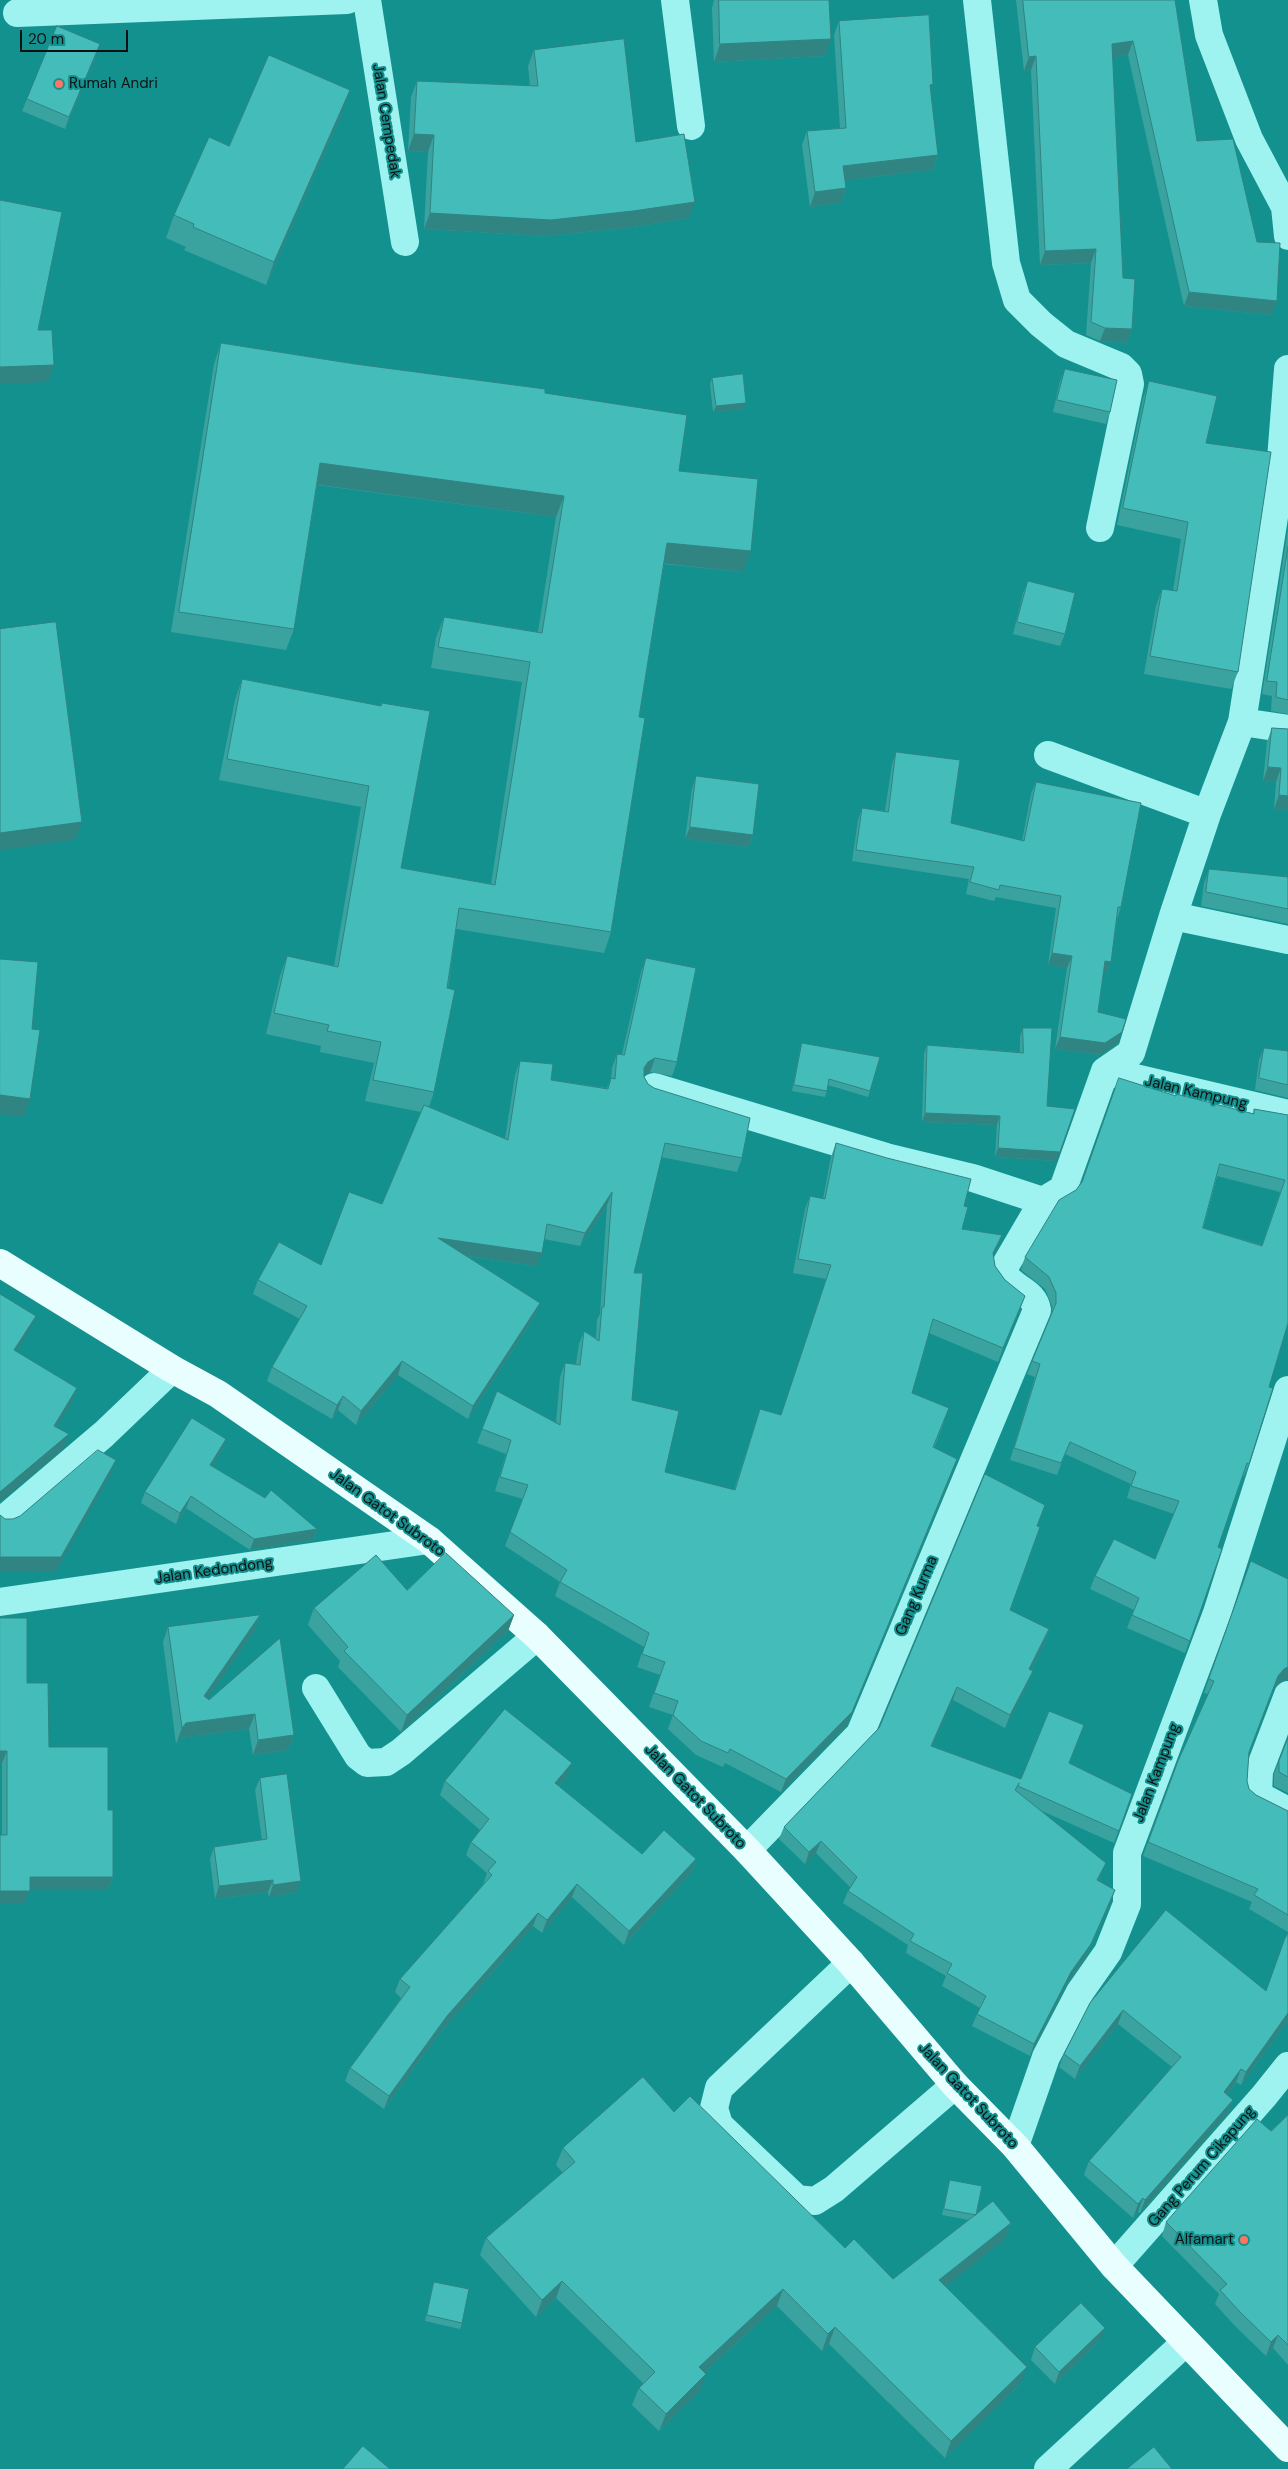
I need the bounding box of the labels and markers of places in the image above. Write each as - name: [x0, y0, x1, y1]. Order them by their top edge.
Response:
- place label: Rumah Andri: [69, 75, 158, 93]
- marker: Rumah Andri: [53, 78, 65, 90]
- place label: Alfamart: [1175, 2231, 1234, 2249]
- marker: Alfamart: [1238, 2234, 1250, 2246]

